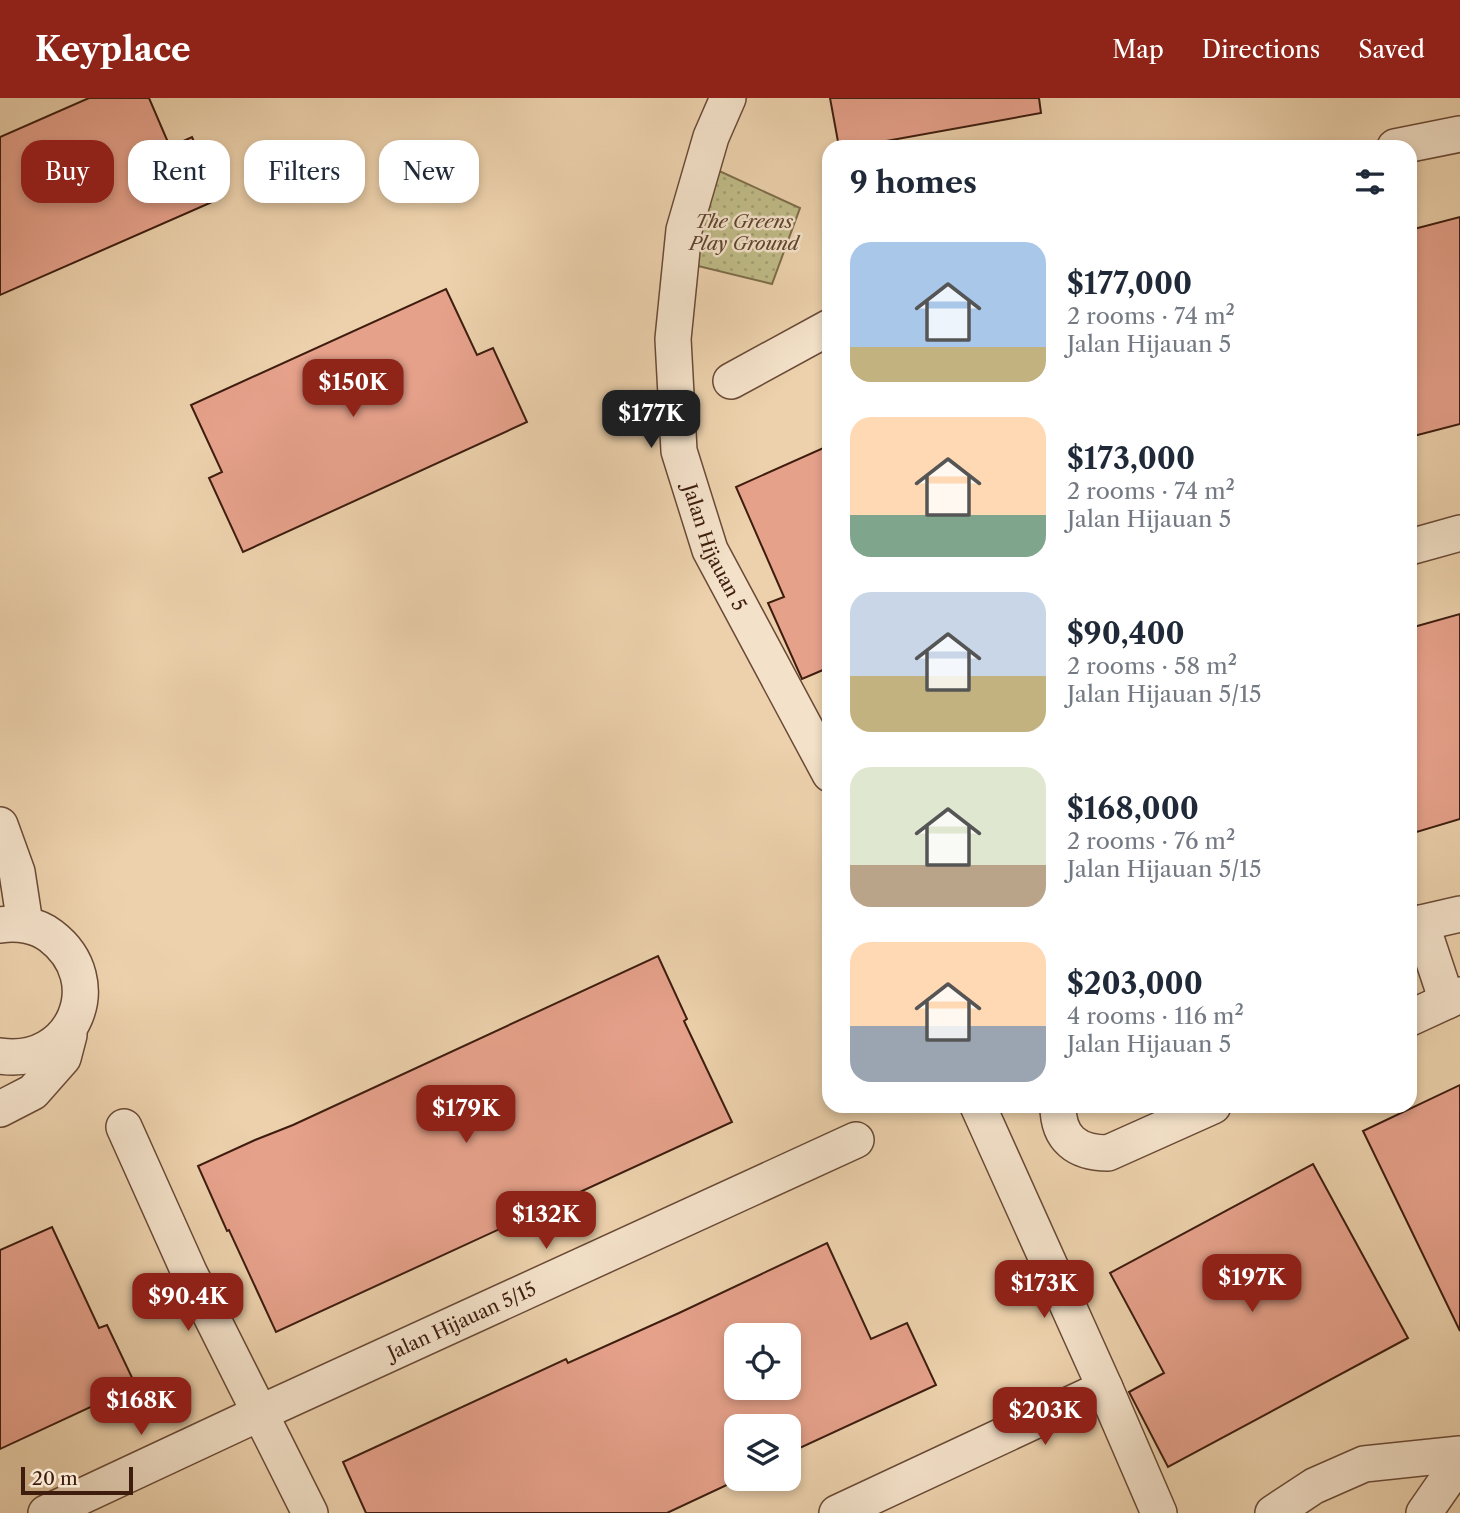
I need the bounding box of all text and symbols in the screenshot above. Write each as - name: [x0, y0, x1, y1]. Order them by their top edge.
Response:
- text: Keyplace: [35, 29, 191, 70]
- text: Map: [1112, 35, 1164, 64]
- text: Directions: [1202, 35, 1320, 64]
- text: Saved: [1358, 35, 1425, 64]
- chip: Buy: [21, 140, 114, 203]
- chip: Rent: [128, 140, 230, 203]
- chip: Filters: [244, 140, 365, 203]
- chip: New: [379, 140, 479, 203]
- icon: filters: [1351, 163, 1389, 201]
- text: 9 homes: [850, 164, 977, 201]
- park label: The Greens Play Ground: [687, 210, 801, 255]
- text: $177,000: [1067, 265, 1192, 302]
- icon: home: [906, 270, 990, 354]
- text: 2 rooms · 74 m²: [1067, 302, 1235, 330]
- text: Jalan Hijauan 5: [1067, 330, 1231, 358]
- pin: $150K: [304, 360, 402, 419]
- text: $150K: [319, 368, 387, 396]
- pin: $177K: [602, 390, 700, 450]
- text: $177K: [618, 399, 684, 427]
- text: $173,000: [1067, 440, 1195, 477]
- icon: home: [906, 445, 990, 529]
- text: 2 rooms · 74 m²: [1067, 477, 1235, 505]
- street label: Jalan Hijauan 5: [678, 478, 752, 615]
- text: Jalan Hijauan 5: [1067, 505, 1231, 533]
- text: $90,400: [1067, 615, 1185, 652]
- icon: home: [906, 620, 990, 704]
- text: 2 rooms · 58 m²: [1067, 652, 1237, 680]
- text: Jalan Hijauan 5/15: [1067, 680, 1261, 708]
- text: $168,000: [1067, 790, 1199, 827]
- icon: home: [906, 795, 990, 879]
- text: 2 rooms · 76 m²: [1067, 827, 1235, 855]
- text: Jalan Hijauan 5/15: [1067, 855, 1261, 883]
- text: $203,000: [1067, 965, 1203, 1002]
- icon: home: [906, 970, 990, 1054]
- text: 4 rooms · 116 m²: [1067, 1002, 1244, 1030]
- text: Jalan Hijauan 5: [1067, 1030, 1231, 1058]
- pin: $179K: [417, 1086, 515, 1145]
- text: $179K: [432, 1094, 500, 1122]
- pin: $132K: [497, 1192, 595, 1251]
- text: $132K: [512, 1200, 580, 1228]
- pin: $197K: [1203, 1254, 1301, 1314]
- pin: $173K: [995, 1260, 1093, 1320]
- text: $197K: [1218, 1263, 1286, 1291]
- text: $173K: [1011, 1269, 1077, 1297]
- pin: $90.4K: [131, 1274, 245, 1333]
- street label: Jalan Hijauan 5/15: [381, 1277, 540, 1366]
- text: $90.4K: [148, 1282, 228, 1310]
- map controls: [724, 1323, 801, 1491]
- button: locate: [724, 1323, 801, 1400]
- pin: $168K: [92, 1378, 190, 1437]
- text: $168K: [106, 1386, 176, 1414]
- pin: $203K: [996, 1388, 1094, 1447]
- text: $203K: [1009, 1396, 1081, 1424]
- button: layers: [724, 1414, 801, 1491]
- scale bar: [21, 1464, 133, 1496]
- text: 20 m: [32, 1467, 78, 1490]

